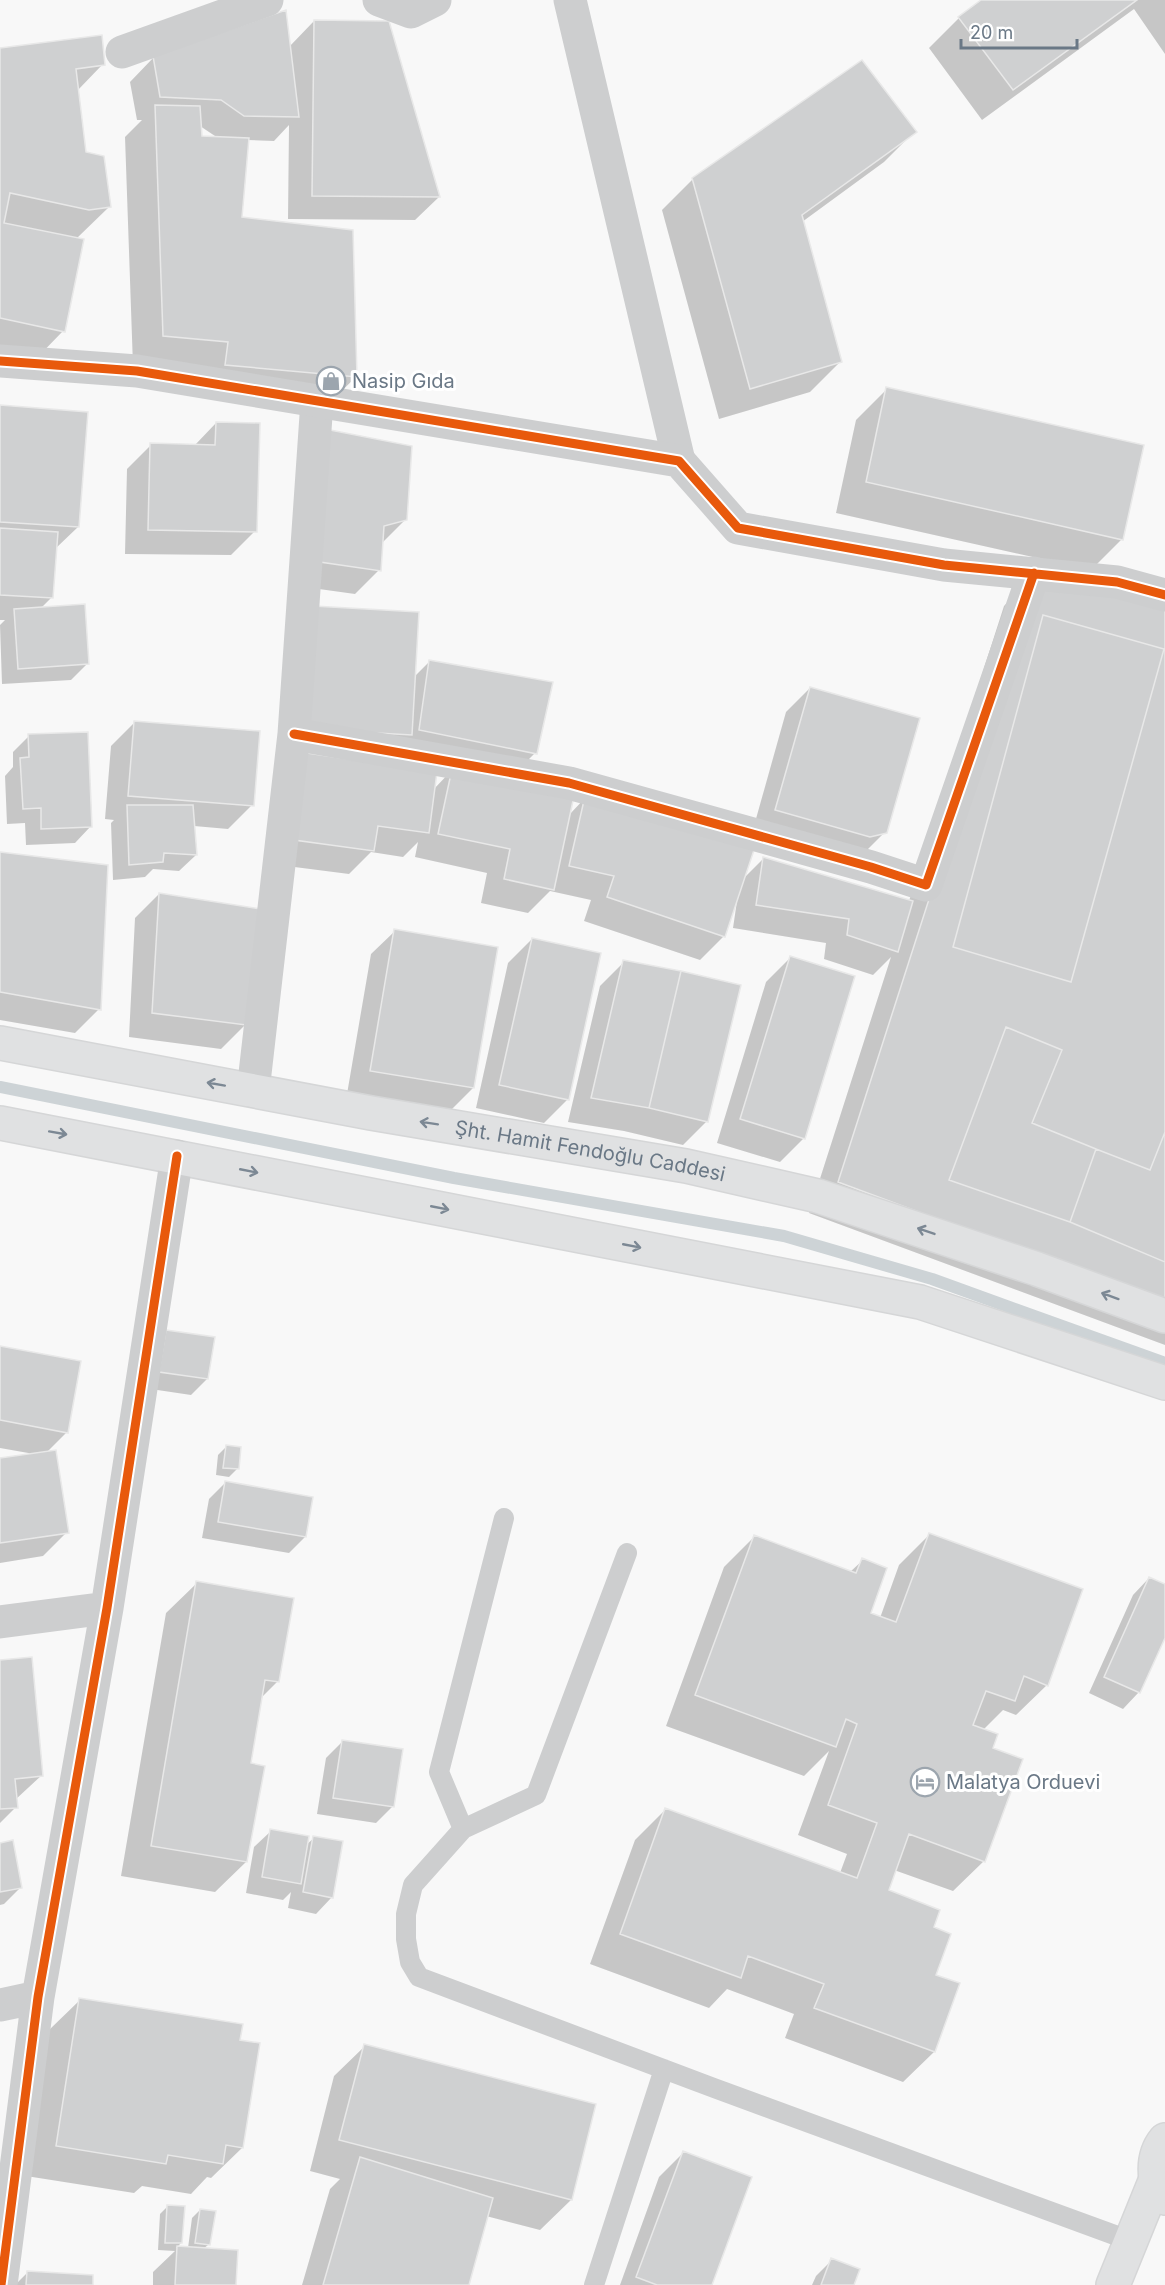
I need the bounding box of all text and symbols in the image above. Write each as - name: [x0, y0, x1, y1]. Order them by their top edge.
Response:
- scale bar: [961, 12, 1076, 50]
- text: 20 m: [970, 22, 1013, 43]
- shop icon: Nasip Gıda: [315, 365, 347, 397]
- place label: Nasip Gıda: [352, 369, 455, 393]
- one-way arrow: [207, 1079, 227, 1090]
- street label: Şht. Hamit Fendoğlu Caddesi: [453, 1115, 728, 1187]
- one-way arrow: [420, 1117, 439, 1128]
- one-way arrow: [47, 1128, 67, 1139]
- one-way arrow: [239, 1166, 258, 1177]
- one-way arrow: [430, 1203, 450, 1214]
- one-way arrow: [917, 1225, 936, 1236]
- one-way arrow: [621, 1241, 641, 1252]
- one-way arrow: [1101, 1290, 1120, 1301]
- hotel icon: Malatya Orduevi: [909, 1766, 941, 1798]
- place label: Malatya Orduevi: [946, 1770, 1100, 1794]

